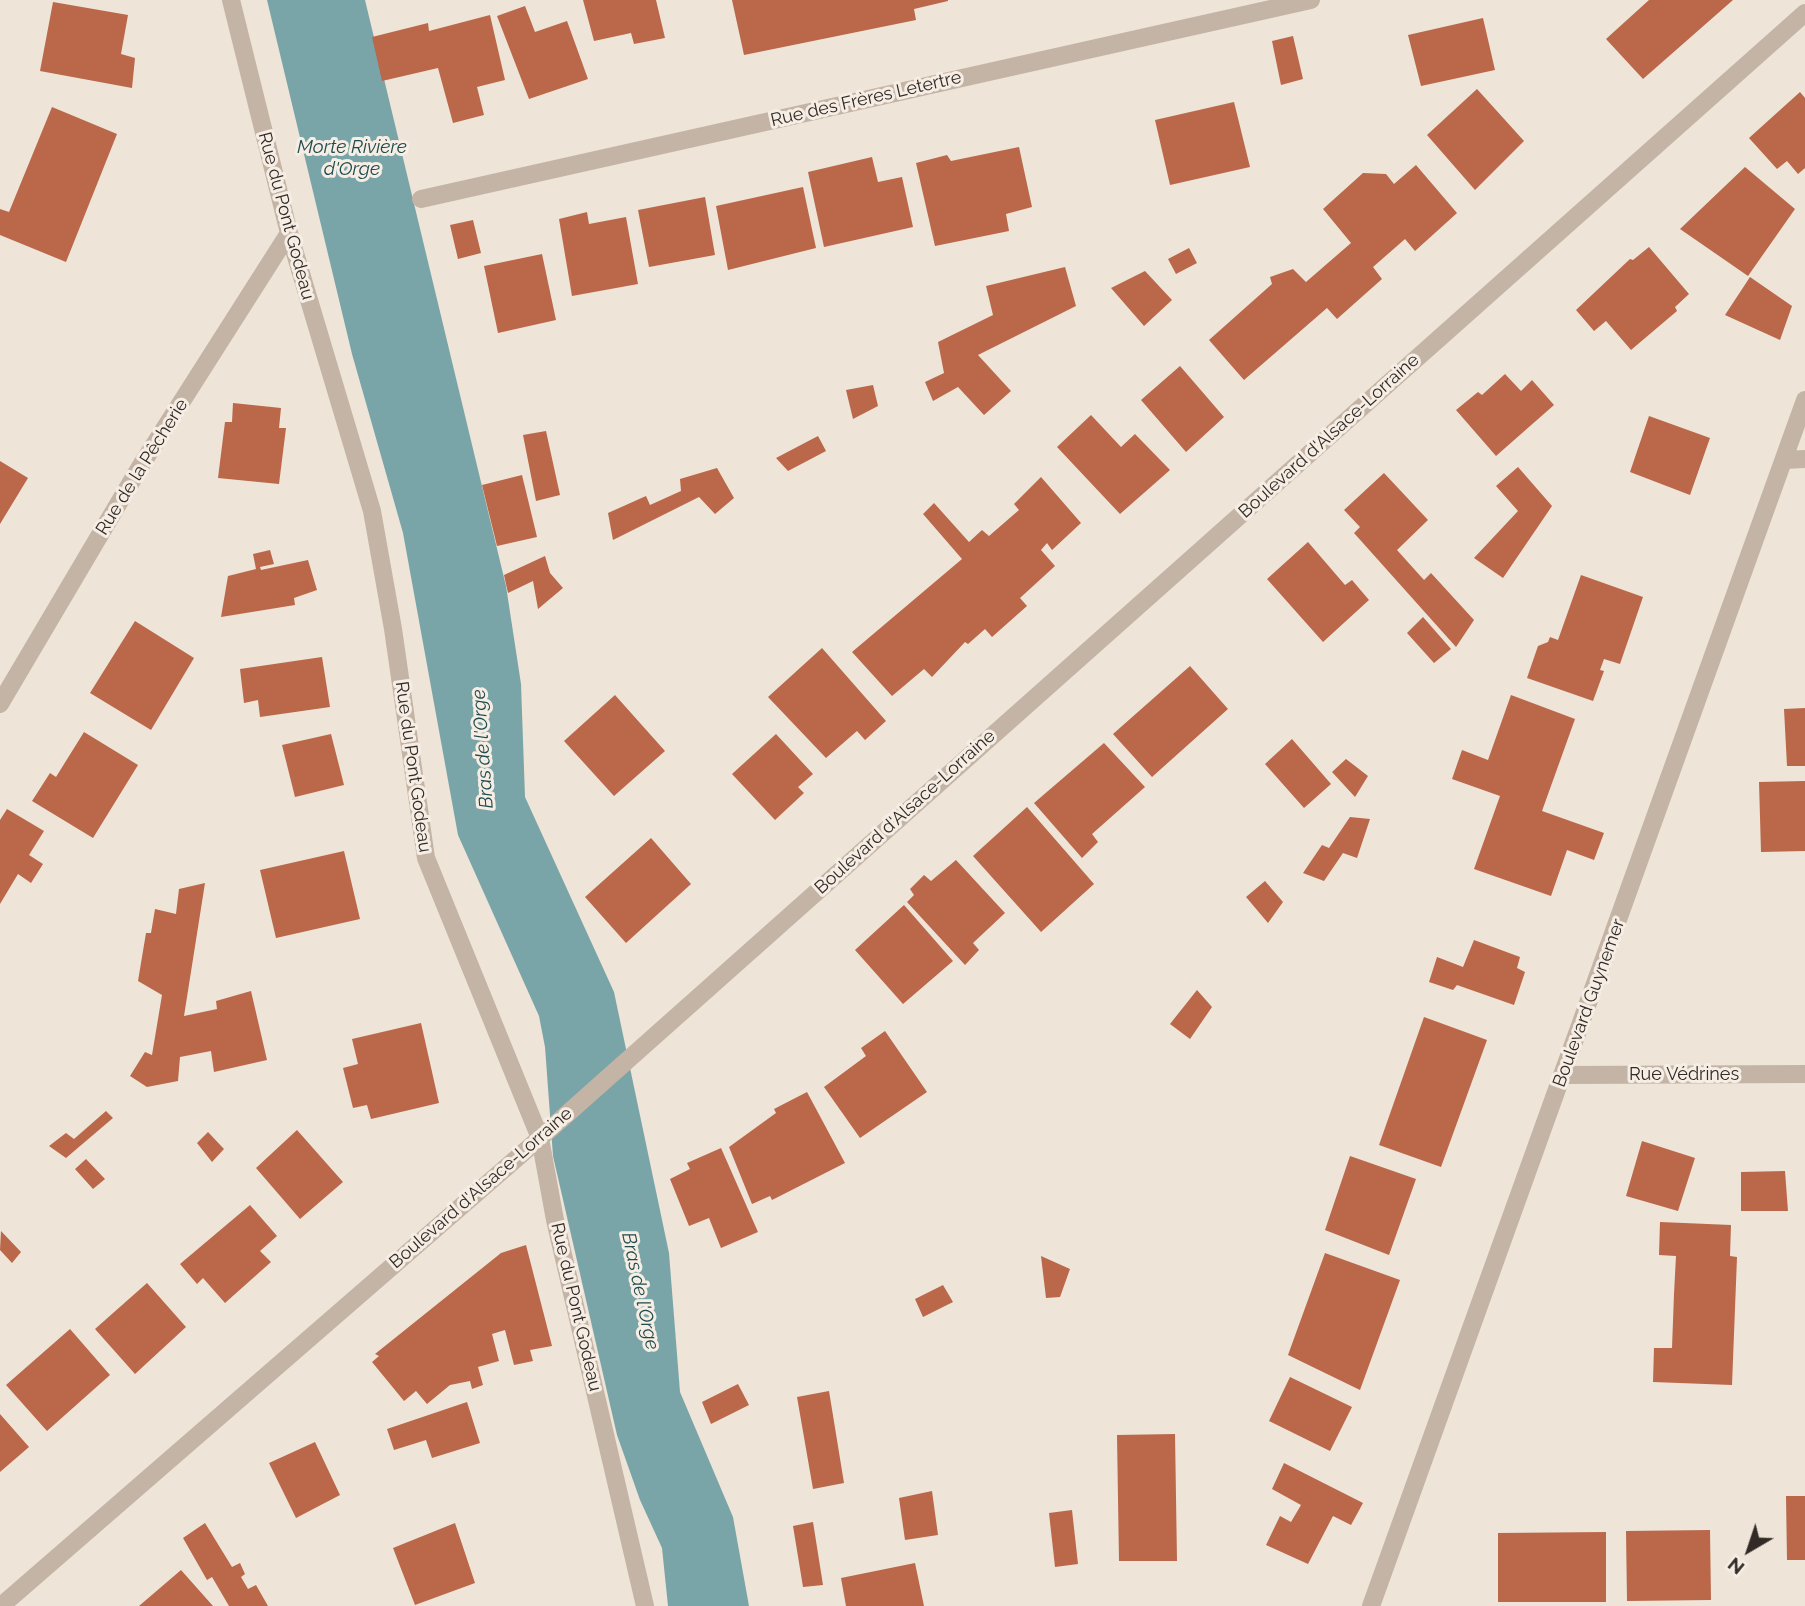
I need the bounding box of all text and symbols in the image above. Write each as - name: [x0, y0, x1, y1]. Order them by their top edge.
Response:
- street label: Rue des Frères Letertre: [769, 67, 963, 131]
- street label: Rue du Pont Godeau: [253, 130, 319, 302]
- water label: Morte Rivière d'Orge: [297, 136, 407, 180]
- street label: Boulevard d'Alsace-Lorraine: [1234, 349, 1424, 523]
- street label: Rue de la Pêcherie: [91, 395, 193, 539]
- street label: Rue du Pont Godeau: [390, 680, 436, 854]
- water label: Bras de l'Orge: [467, 689, 499, 809]
- street label: Boulevard d'Alsace-Lorraine: [810, 725, 1000, 899]
- street label: Boulevard Guynemer: [1549, 916, 1629, 1090]
- street label: Rue Védrines: [1629, 1064, 1739, 1086]
- street label: Boulevard d'Alsace-Lorraine: [385, 1103, 577, 1273]
- street label: Rue du Pont Godeau: [546, 1221, 606, 1393]
- water label: Bras de l'Orge: [616, 1230, 664, 1352]
- north arrow: [1714, 1515, 1784, 1585]
- text: N: [1723, 1553, 1748, 1579]

